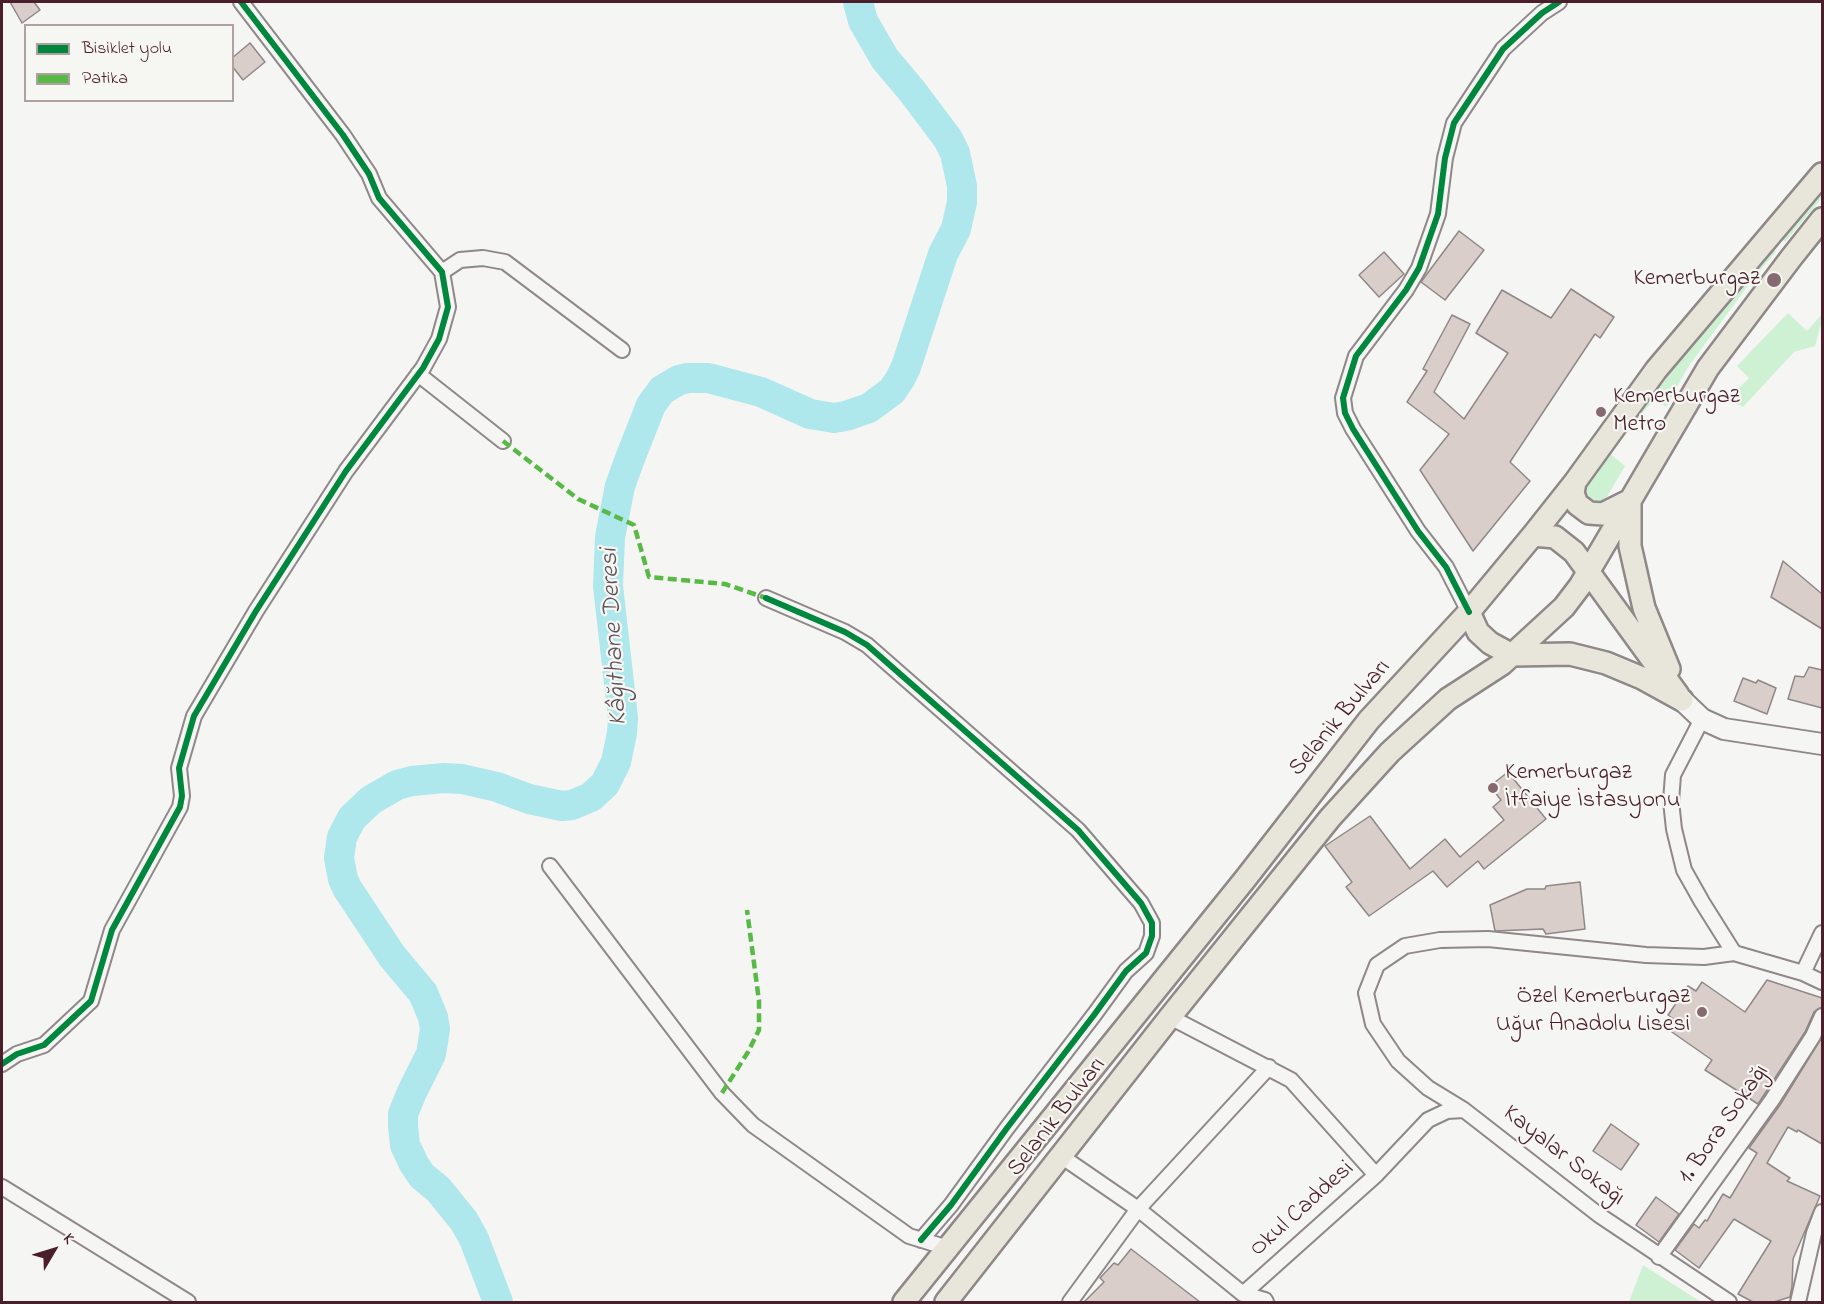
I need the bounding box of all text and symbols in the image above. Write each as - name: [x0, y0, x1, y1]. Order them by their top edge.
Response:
- legend: [24, 24, 234, 102]
- text: Bisiklet yolu: [82, 36, 172, 62]
- text: Patika: [82, 66, 128, 92]
- place label: Kemerburgaz: [1633, 266, 1760, 294]
- marker: Kemerburgaz: [1765, 271, 1783, 289]
- place label: Kemerburgaz Metro: [1613, 384, 1740, 440]
- marker: Kemerburgaz Metro: [1594, 405, 1608, 419]
- water label: Kâğıthane Deresi: [596, 548, 636, 726]
- street label: Selanik Bulvarı: [1284, 655, 1398, 783]
- place label: Kemerburgaz İtfaiye İstasyonu: [1505, 760, 1680, 816]
- marker: Kemerburgaz İtfaiye İstasyonu: [1486, 781, 1500, 795]
- place label: Özel Kemerburgaz Uğur Anadolu Lisesi: [1496, 984, 1690, 1040]
- marker: Özel Kemerburgaz Uğur Anadolu Lisesi: [1695, 1005, 1709, 1019]
- street label: Selanik Bulvarı: [1002, 1053, 1114, 1183]
- street label: 1. Bora Sokağı: [1673, 1060, 1777, 1190]
- street label: Kayalar Sokağı: [1496, 1100, 1630, 1214]
- street label: Okul Caddesi: [1245, 1156, 1361, 1264]
- north arrow: [24, 1220, 84, 1280]
- text: K: [56, 1228, 80, 1249]

